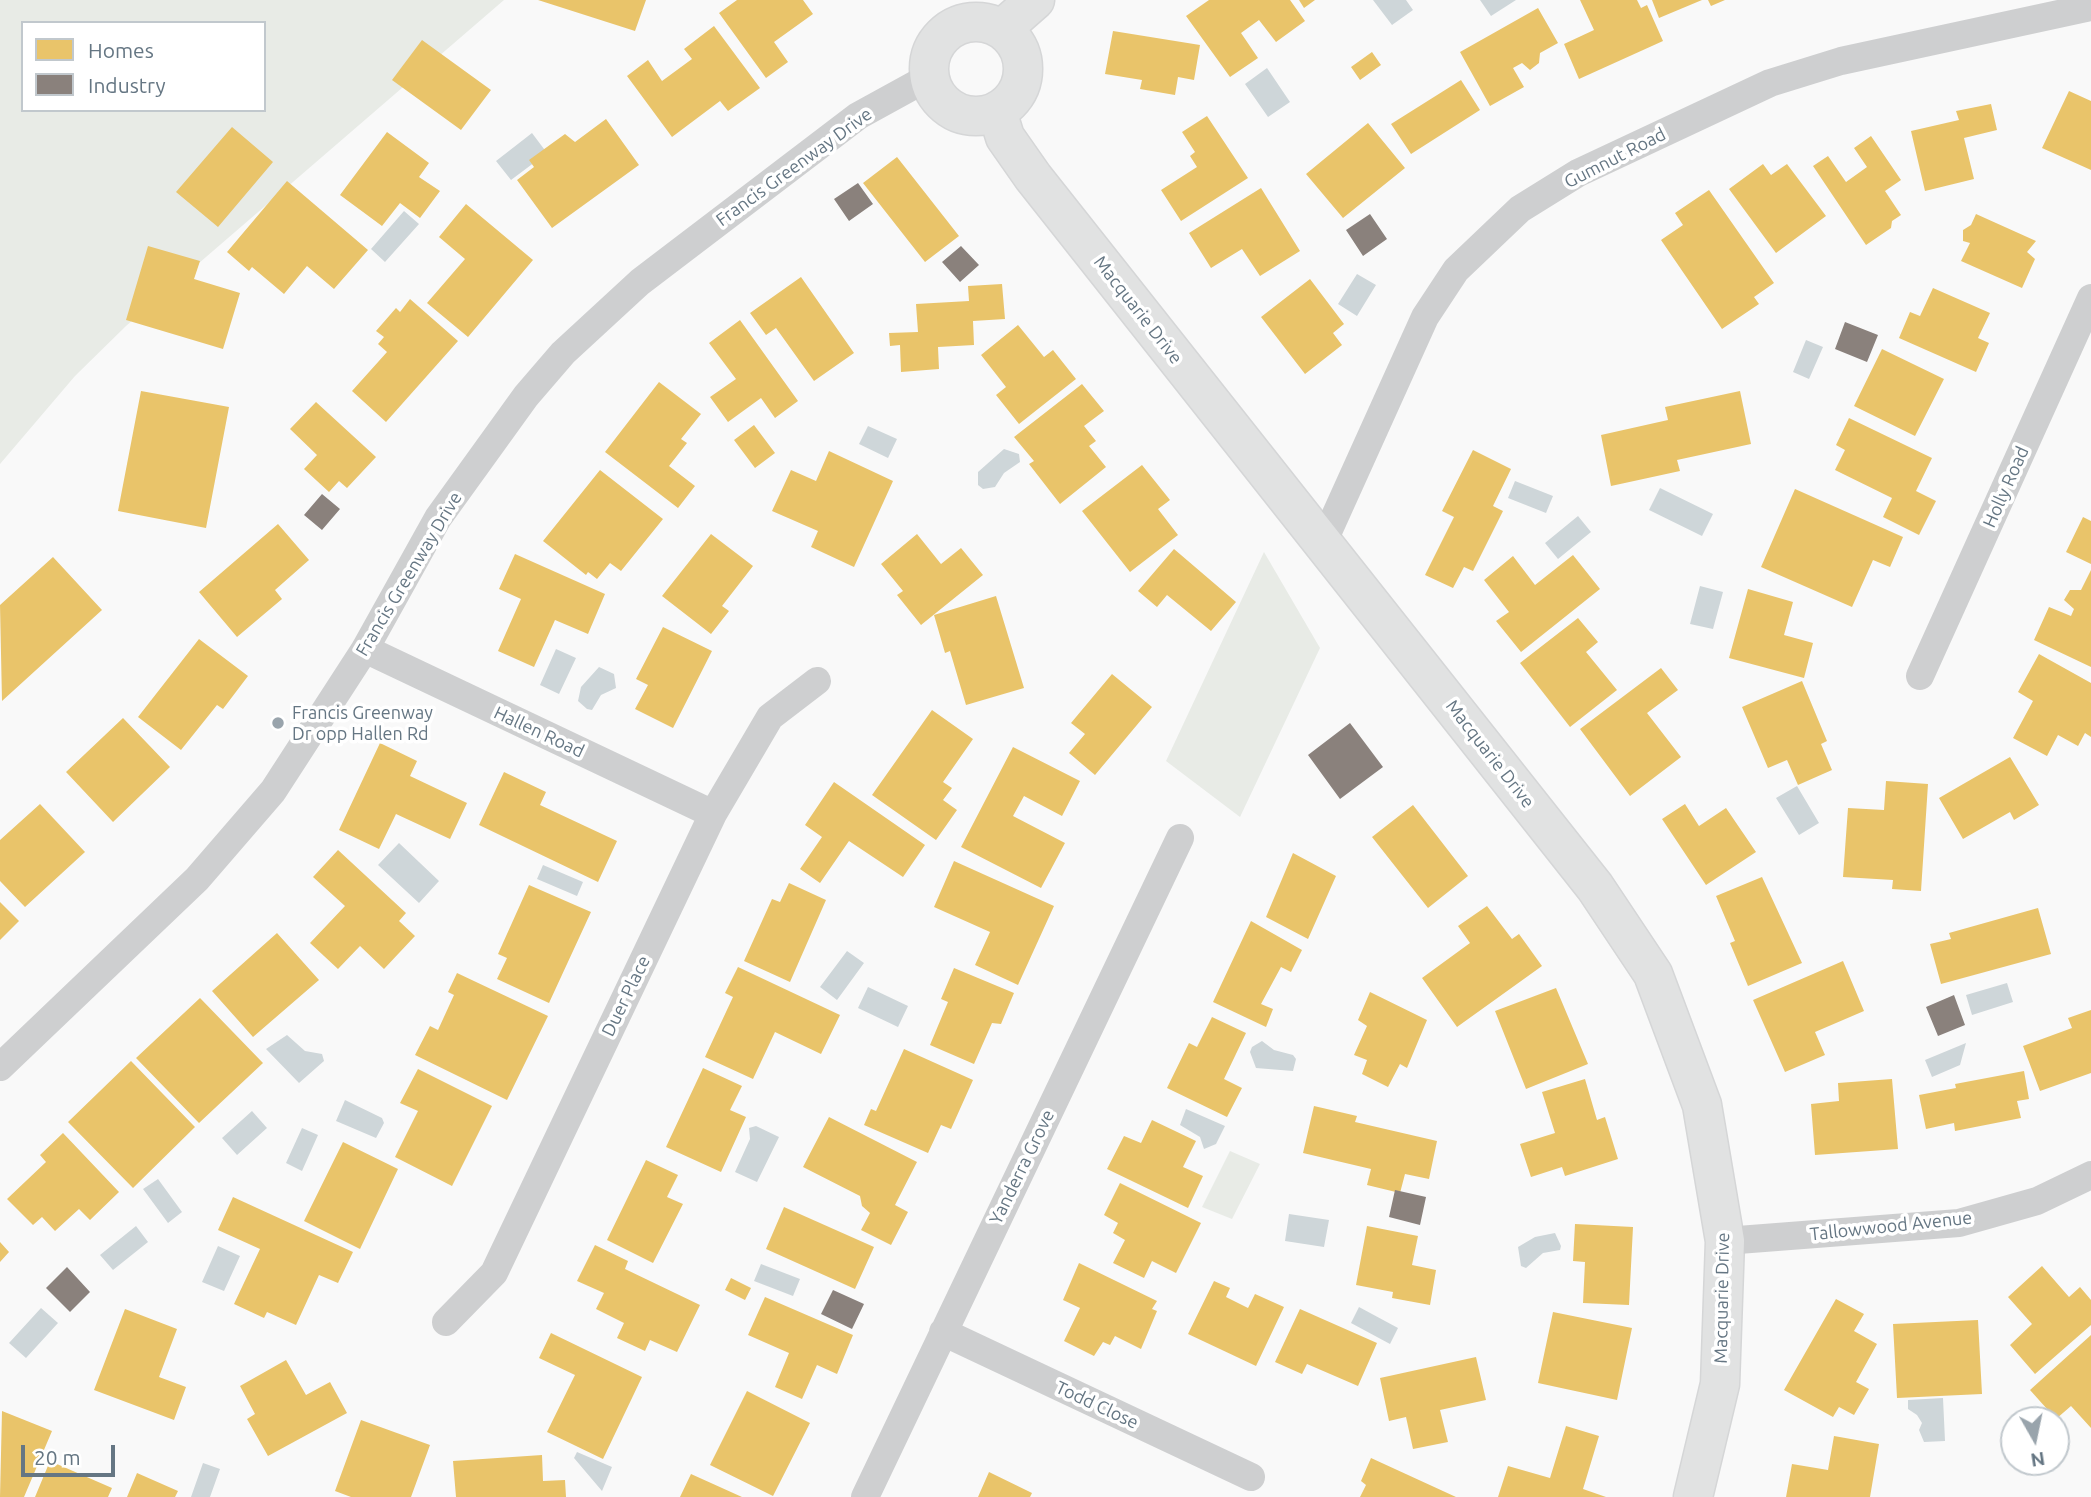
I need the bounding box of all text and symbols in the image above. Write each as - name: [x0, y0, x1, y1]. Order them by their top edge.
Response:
- legend: [21, 21, 266, 112]
- text: Homes: [88, 38, 154, 62]
- text: Industry: [88, 73, 166, 97]
- street label: Francis Greenway Drive: [712, 103, 876, 231]
- street label: Gumnut Road: [1561, 123, 1669, 193]
- street label: Macquarie Drive: [1089, 252, 1187, 368]
- street label: Holly Road: [1978, 443, 2034, 531]
- street label: Francis Greenway Drive: [351, 488, 467, 660]
- street label: Macquarie Drive: [1441, 696, 1539, 812]
- place label: Francis Greenway Dr opp Hallen Rd: [292, 702, 433, 744]
- street label: Hallen Road: [490, 702, 588, 762]
- marker: Francis Greenway Dr opp Hallen Rd: [270, 715, 286, 731]
- street label: Duer Place: [597, 952, 655, 1040]
- street label: Yanderra Grove: [985, 1106, 1059, 1228]
- street label: Tallowwood Avenue: [1809, 1207, 1973, 1245]
- street label: Macquarie Drive: [1710, 1232, 1734, 1364]
- street label: Todd Close: [1052, 1376, 1142, 1434]
- north arrow: [2000, 1406, 2070, 1476]
- scale bar: [24, 1430, 119, 1474]
- text: 20 m: [34, 1445, 81, 1469]
- text: N: [2029, 1448, 2047, 1472]

